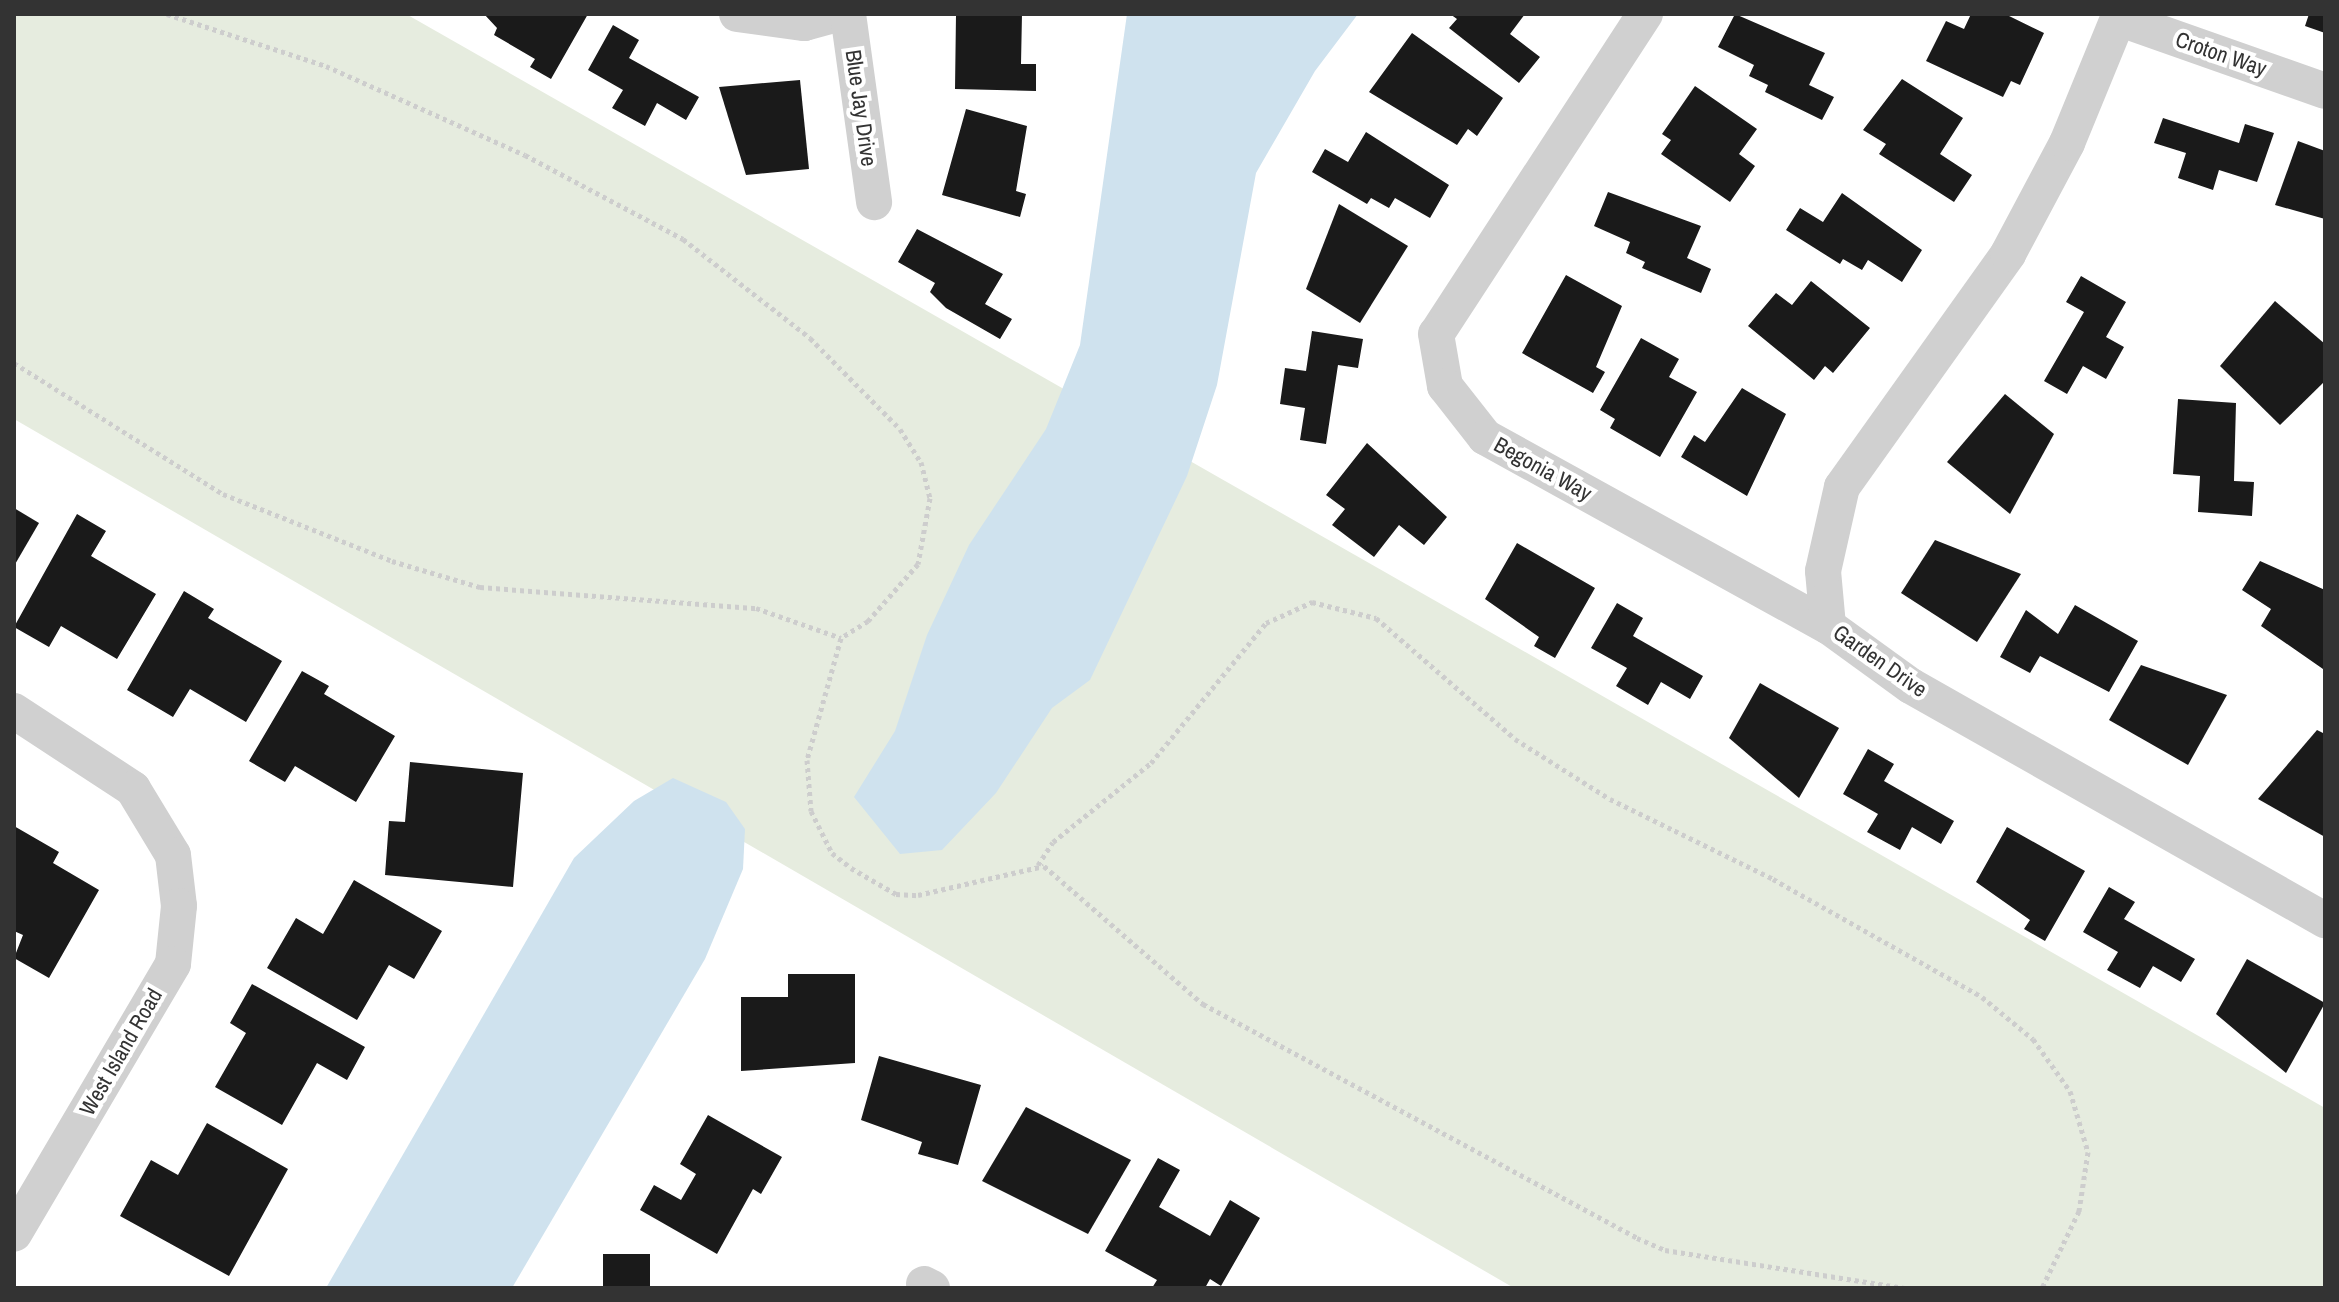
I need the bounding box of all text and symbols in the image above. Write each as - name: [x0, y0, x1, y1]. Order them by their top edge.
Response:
- street label: Croton Way: [2172, 26, 2270, 82]
- street label: Blue Jay Drive: [840, 48, 882, 168]
- street label: Begonia Way: [1490, 431, 1596, 507]
- street label: Garden Drive: [1828, 619, 1932, 703]
- street label: West Island Road: [74, 984, 168, 1120]

